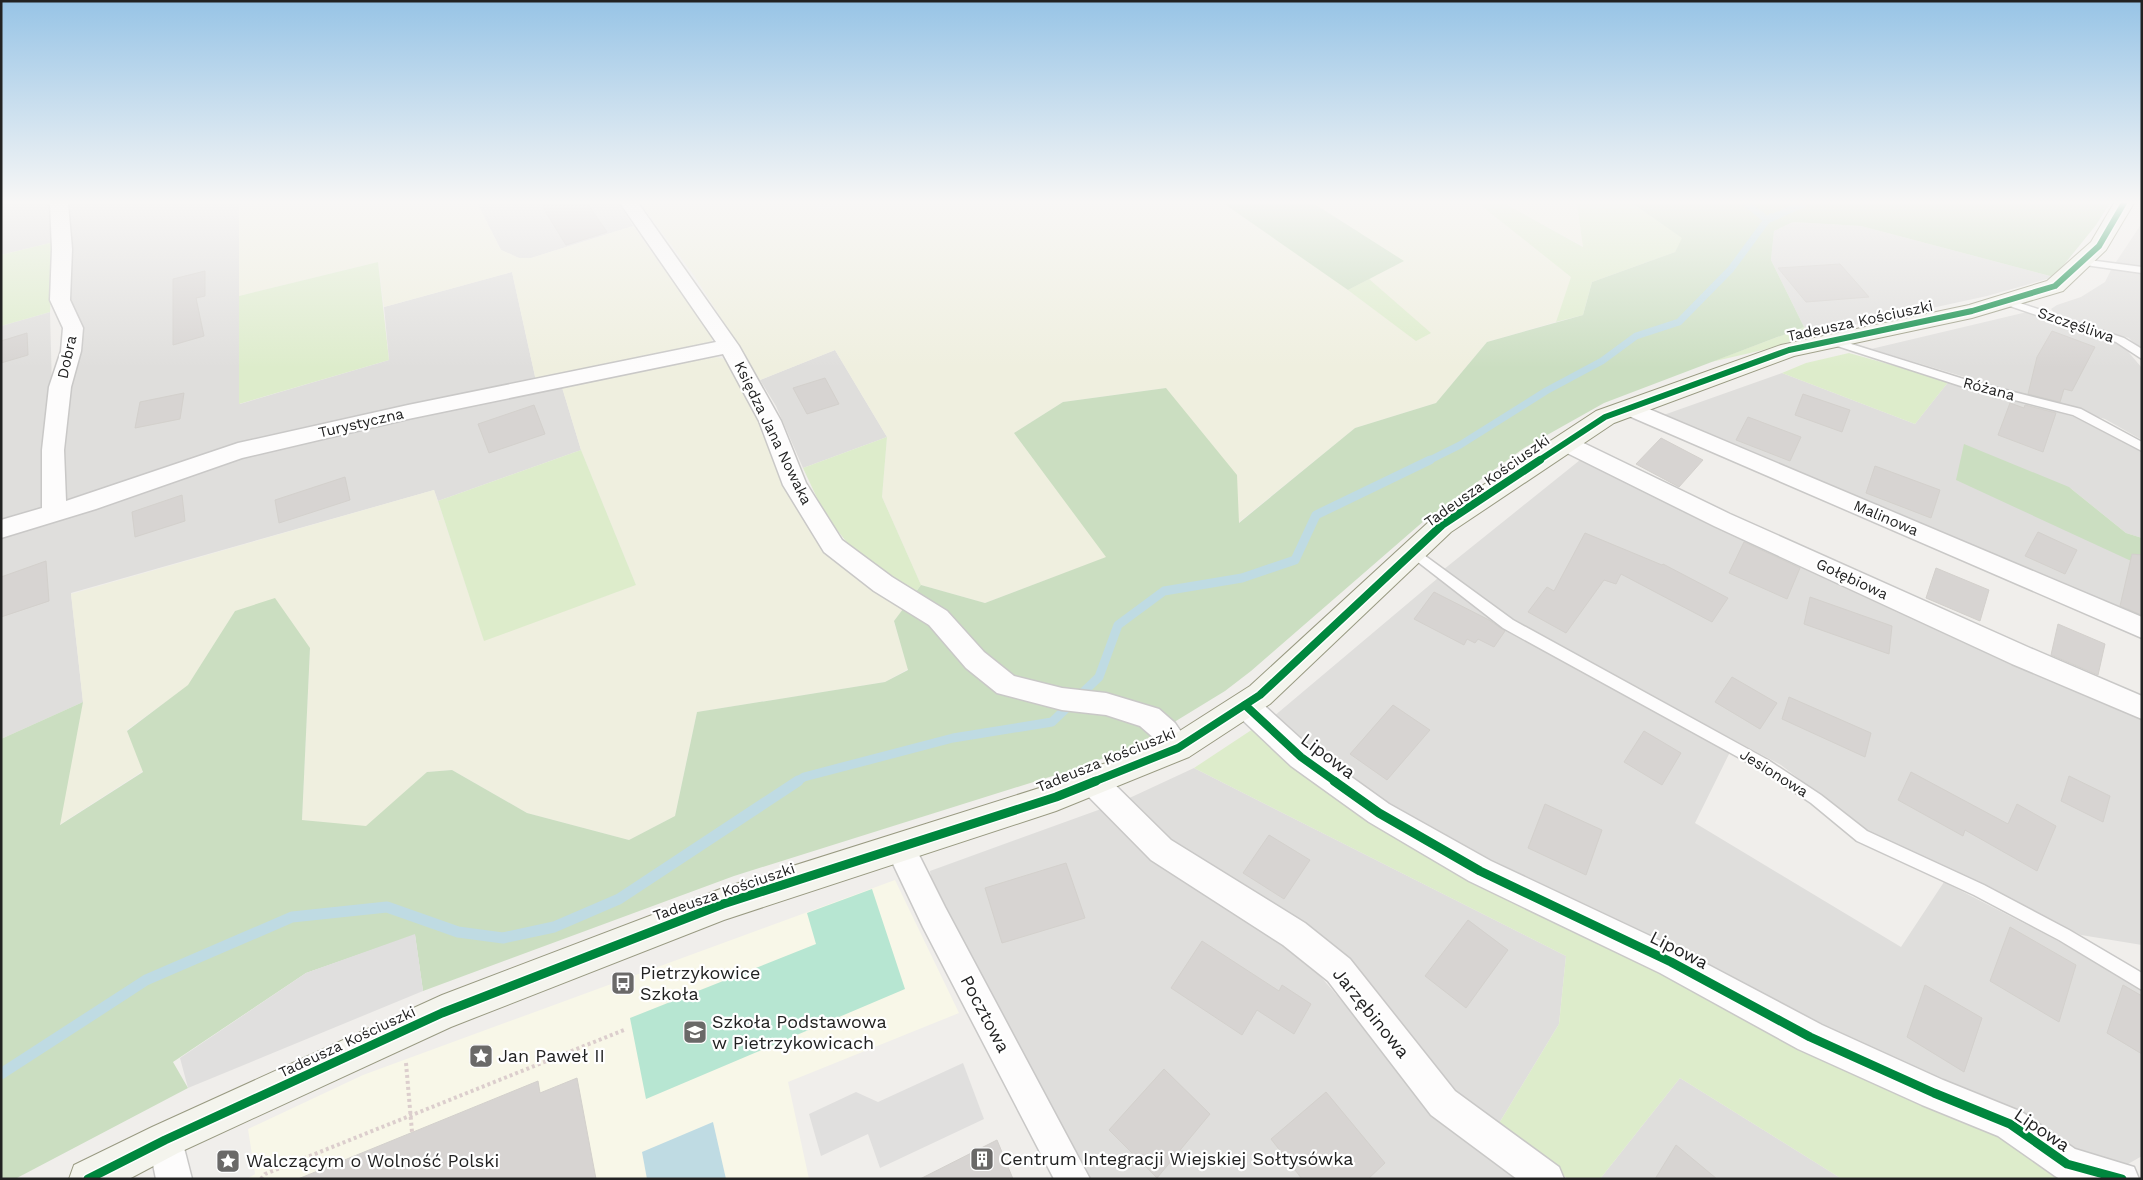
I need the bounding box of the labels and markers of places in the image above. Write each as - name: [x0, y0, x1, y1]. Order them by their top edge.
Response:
- place label: Pietrzykowice Szkoła: [640, 962, 760, 1004]
- bus stop icon: Pietrzykowice Szkoła: [610, 970, 636, 996]
- place label: Szkoła Podstawowa w Pietrzykowicach: [712, 1011, 887, 1053]
- school or university icon: Szkoła Podstawowa w Pietrzykowicach: [682, 1019, 708, 1045]
- place icon: Jan Paweł II: [468, 1043, 494, 1069]
- place label: Jan Paweł II: [498, 1045, 605, 1066]
- building icon: Centrum Integracji Wiejskiej Sołtysówka: [969, 1146, 995, 1172]
- place icon: Walczącym o Wolność Polski: [215, 1148, 241, 1174]
- place label: Centrum Integracji Wiejskiej Sołtysówka: [1000, 1148, 1353, 1169]
- place label: Walczącym o Wolność Polski: [246, 1150, 499, 1171]

